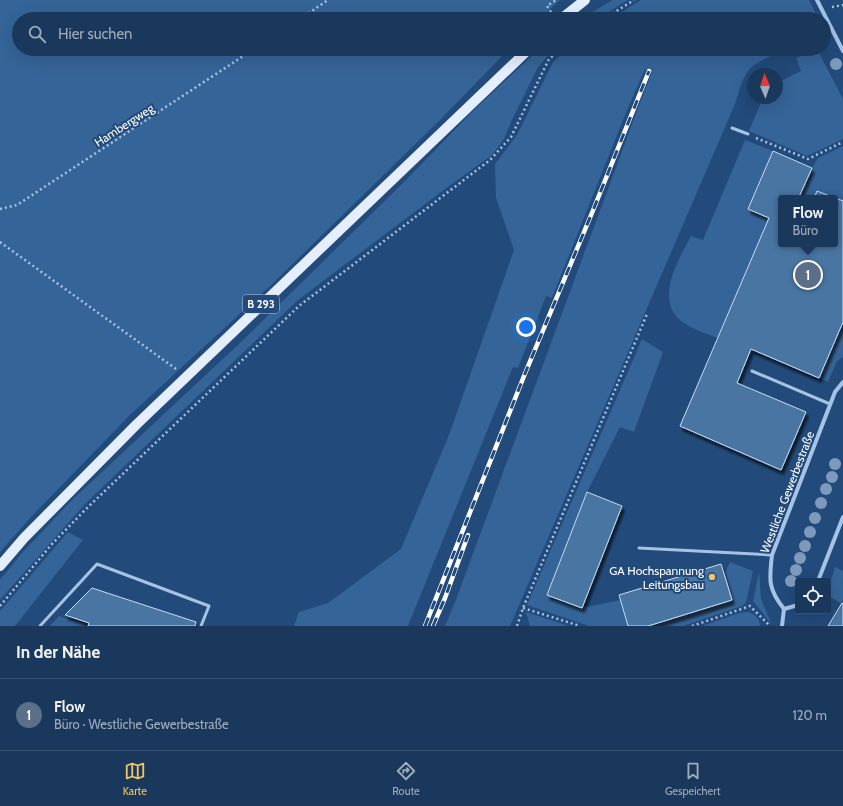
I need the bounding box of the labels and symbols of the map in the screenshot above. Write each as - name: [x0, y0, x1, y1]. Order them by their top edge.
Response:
- north arrow: [747, 68, 783, 104]
- street label: Hambergweg: [91, 100, 157, 150]
- pin: 1: [795, 260, 821, 290]
- road number: B 293: [243, 295, 279, 313]
- your location: [516, 317, 536, 337]
- street label: Westliche Gewerbestraße: [757, 429, 817, 555]
- place label: GA Hochspannung Leitungsbau: [609, 563, 705, 592]
- marker: GA Hochspannung Leitungsbau: [707, 572, 717, 582]

